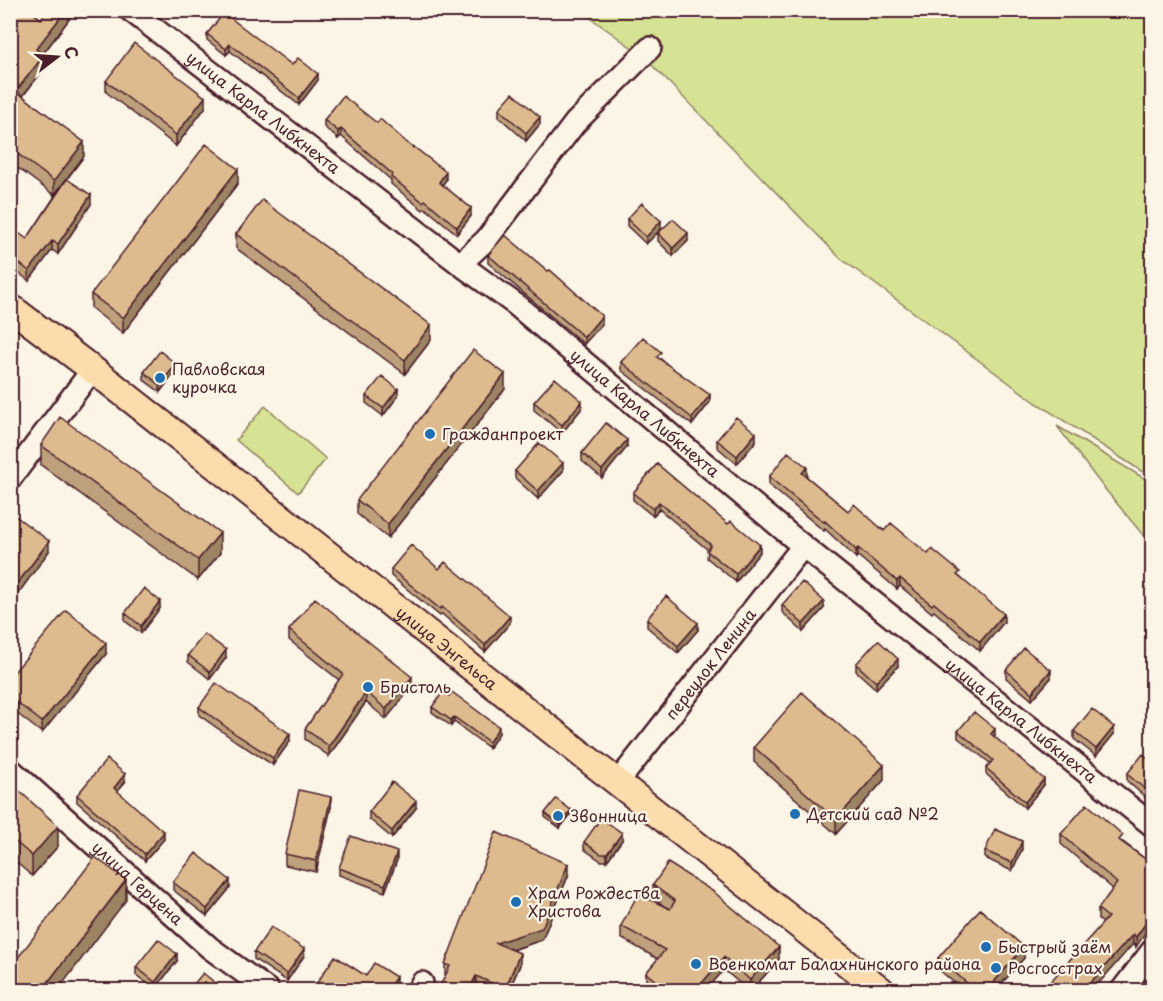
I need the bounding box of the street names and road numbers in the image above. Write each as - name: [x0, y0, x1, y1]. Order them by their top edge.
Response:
- street label: улица Карла Либкнехта: [182, 45, 346, 179]
- street label: улица Карла Либкнехта: [566, 342, 725, 482]
- street label: улица Энгельса: [391, 600, 503, 695]
- street label: переулок Ленина: [659, 603, 761, 724]
- street label: улица Карла Либкнехта: [941, 651, 1103, 788]
- street label: улица Герцена: [87, 835, 189, 930]

